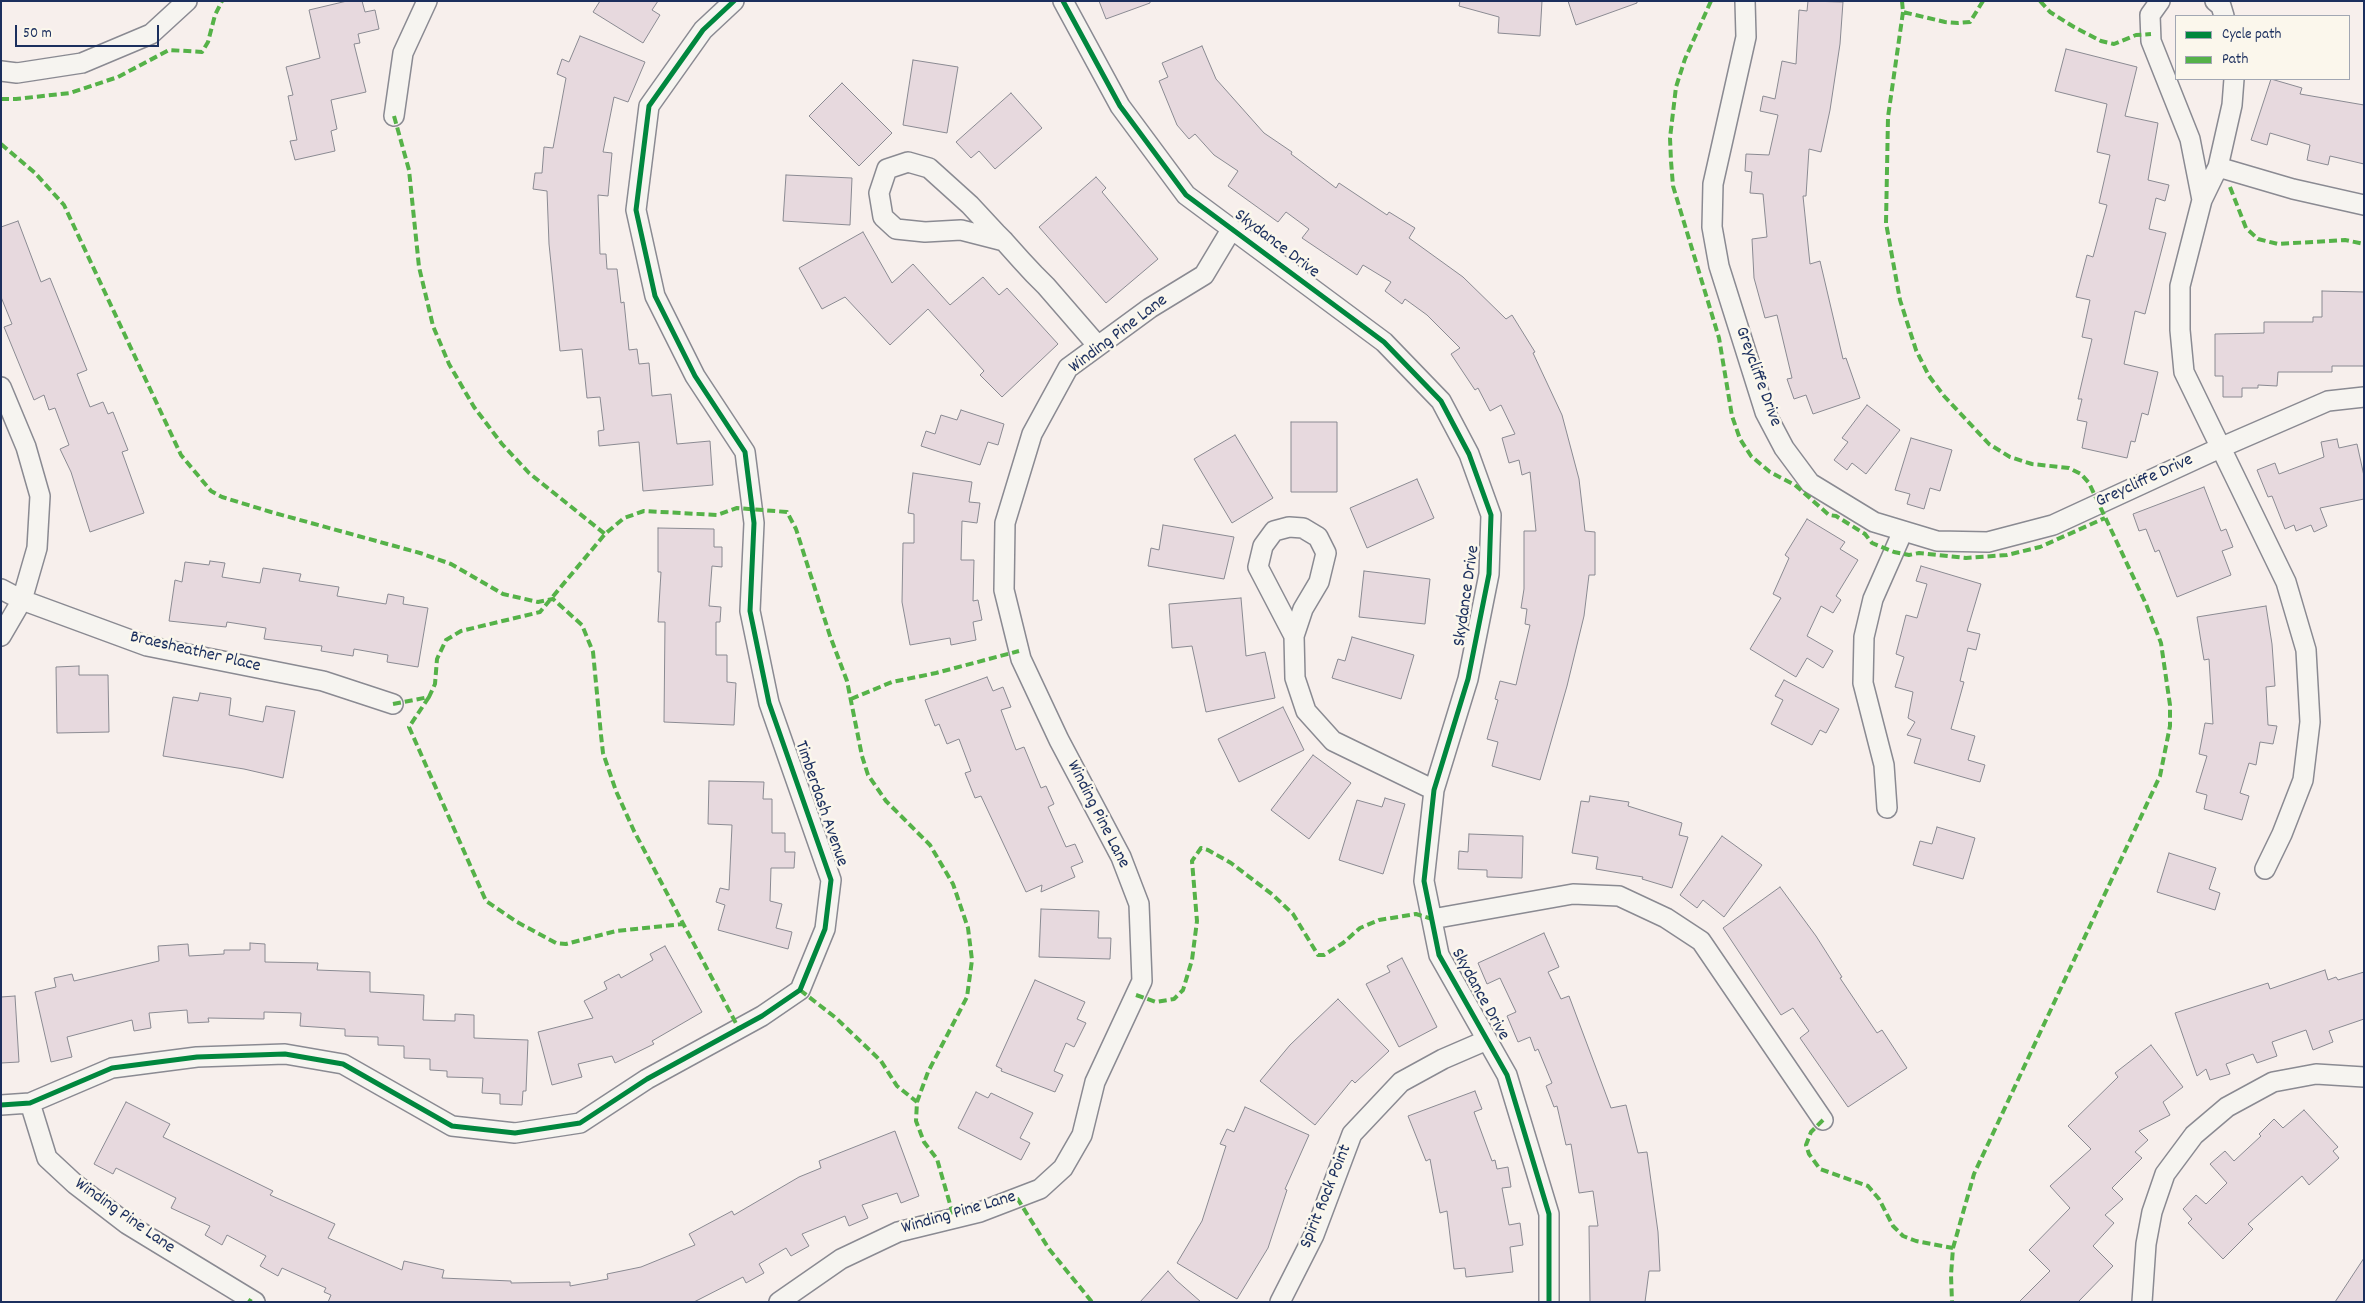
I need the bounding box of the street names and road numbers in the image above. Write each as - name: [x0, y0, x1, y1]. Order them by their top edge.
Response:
- street label: Skydance Drive: [1229, 206, 1323, 284]
- street label: Winding Pine Lane: [1065, 291, 1173, 379]
- street label: Greycliffe Drive: [1729, 324, 1785, 430]
- street label: Greycliffe Drive: [2093, 450, 2197, 514]
- street label: Skydance Drive: [1450, 544, 1486, 648]
- street label: Braesheather Place: [128, 627, 262, 679]
- street label: Timberdash Avenue: [788, 738, 852, 870]
- street label: Winding Pine Lane: [1061, 758, 1133, 872]
- street label: Skydance Drive: [1445, 945, 1513, 1045]
- street label: Spirit Rock Point: [1296, 1142, 1358, 1252]
- street label: Winding Pine Lane: [70, 1174, 178, 1260]
- street label: Winding Pine Lane: [899, 1187, 1019, 1241]

